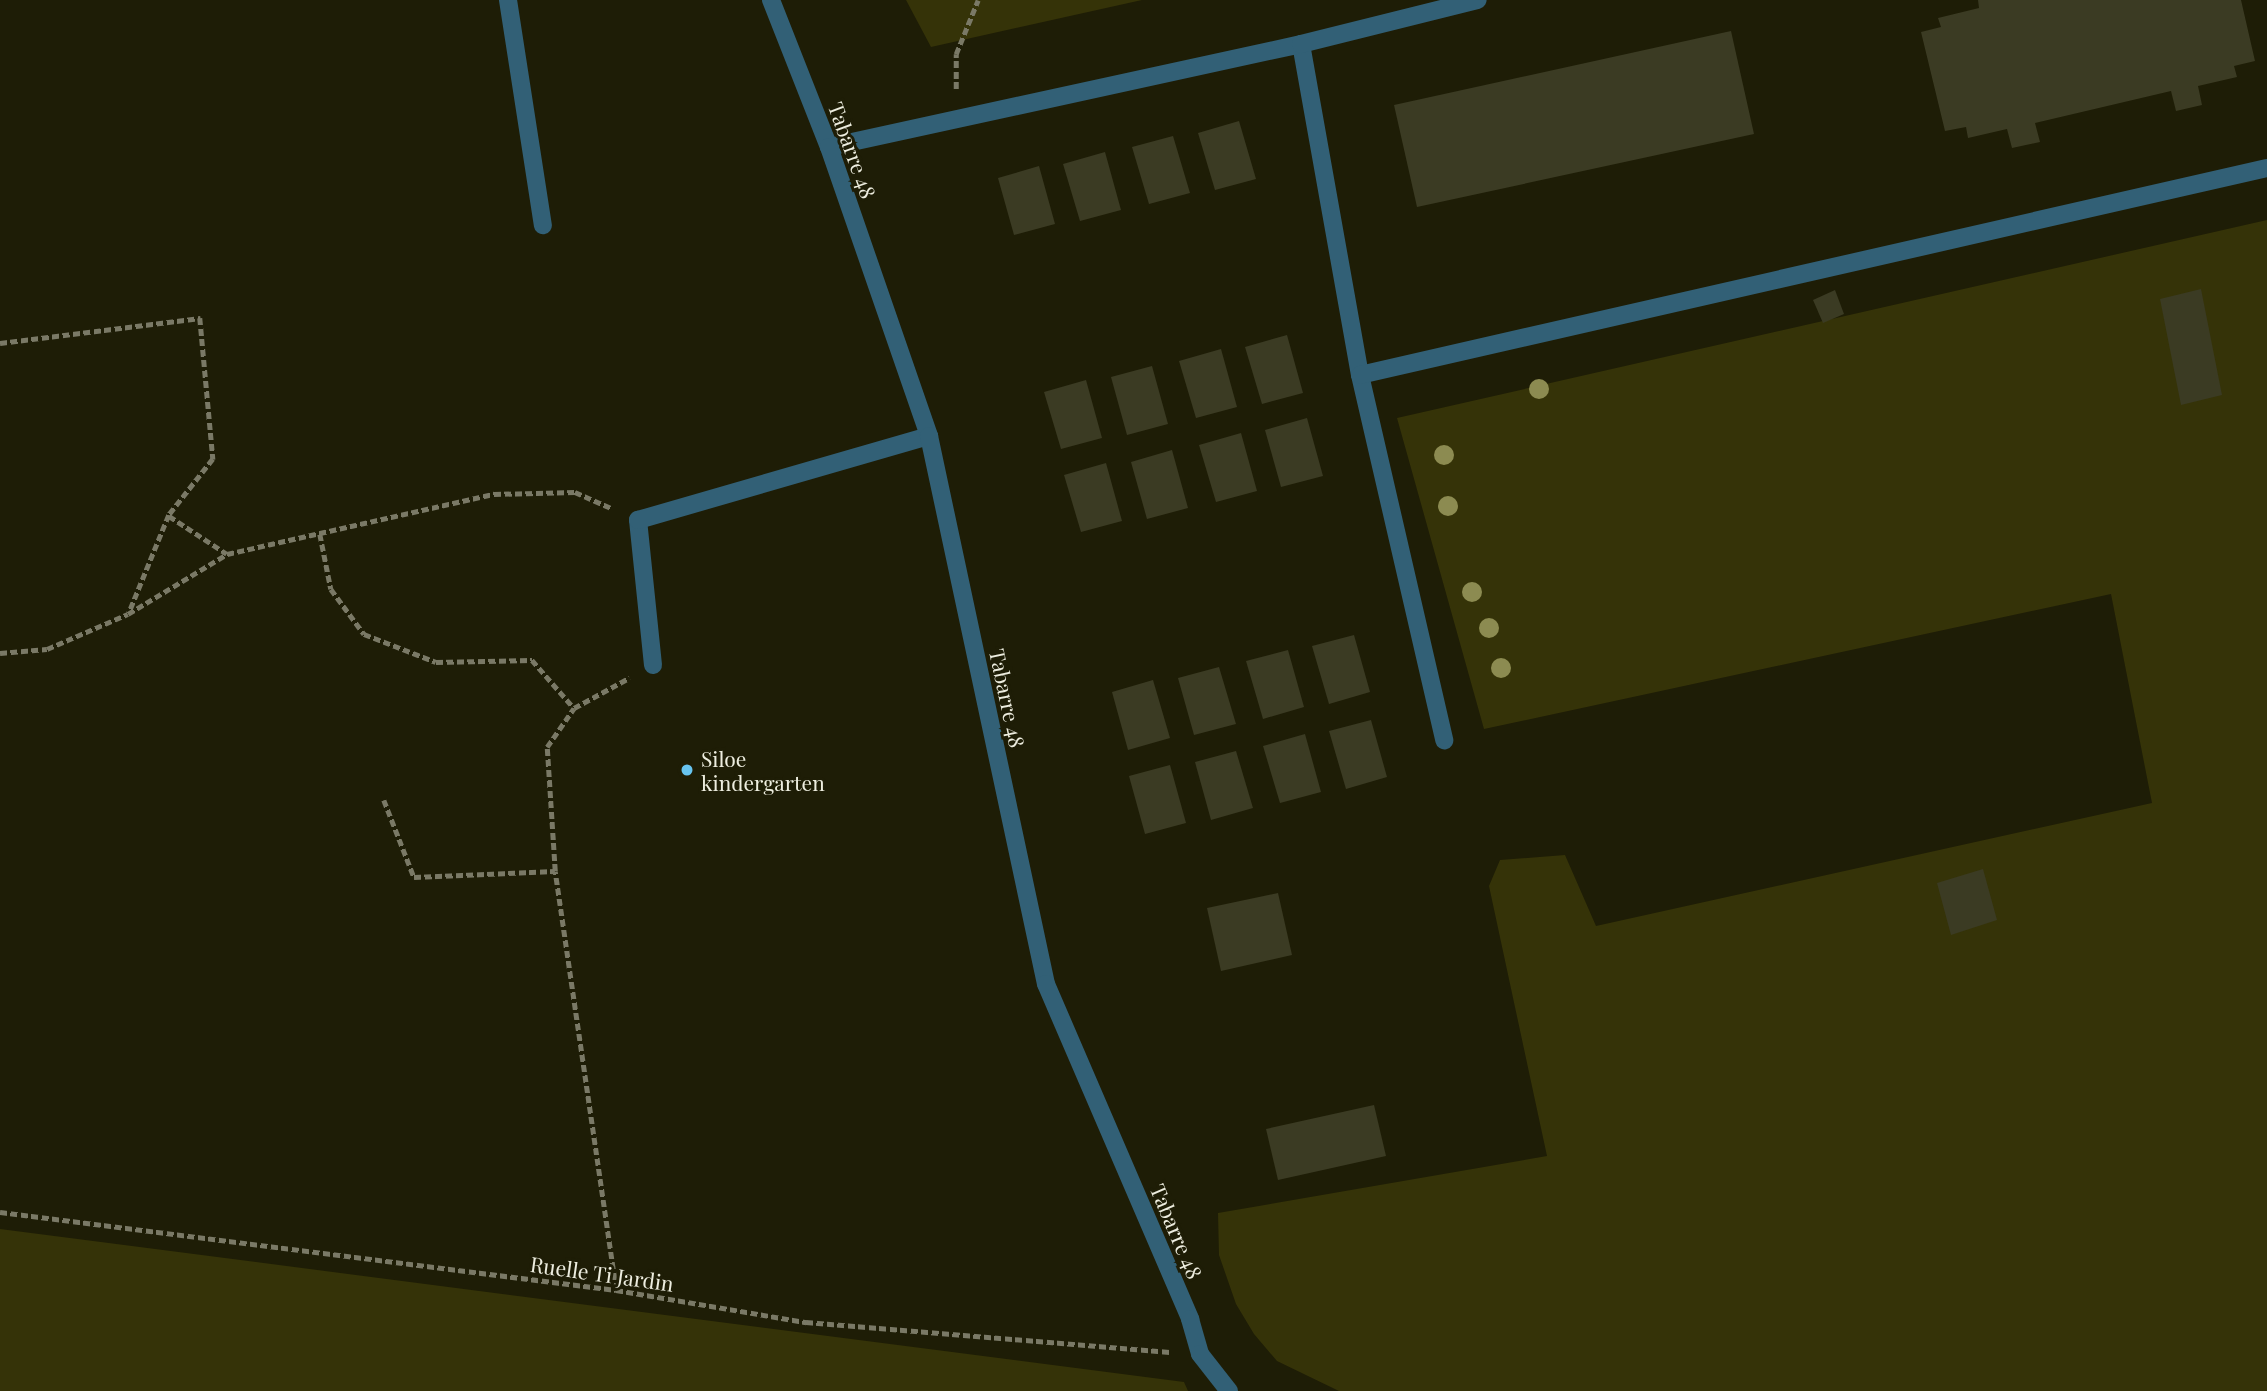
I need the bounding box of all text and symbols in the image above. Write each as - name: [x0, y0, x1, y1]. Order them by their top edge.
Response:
- street label: Tabarre 48: [824, 98, 882, 202]
- street label: Tabarre 48: [985, 646, 1031, 750]
- place label: Siloe kindergarten: [701, 745, 825, 795]
- marker: Siloe kindergarten: [679, 762, 695, 778]
- street label: Tabarre 48: [1146, 1180, 1208, 1282]
- street label: Ruelle Ti Jardin: [528, 1250, 676, 1296]

